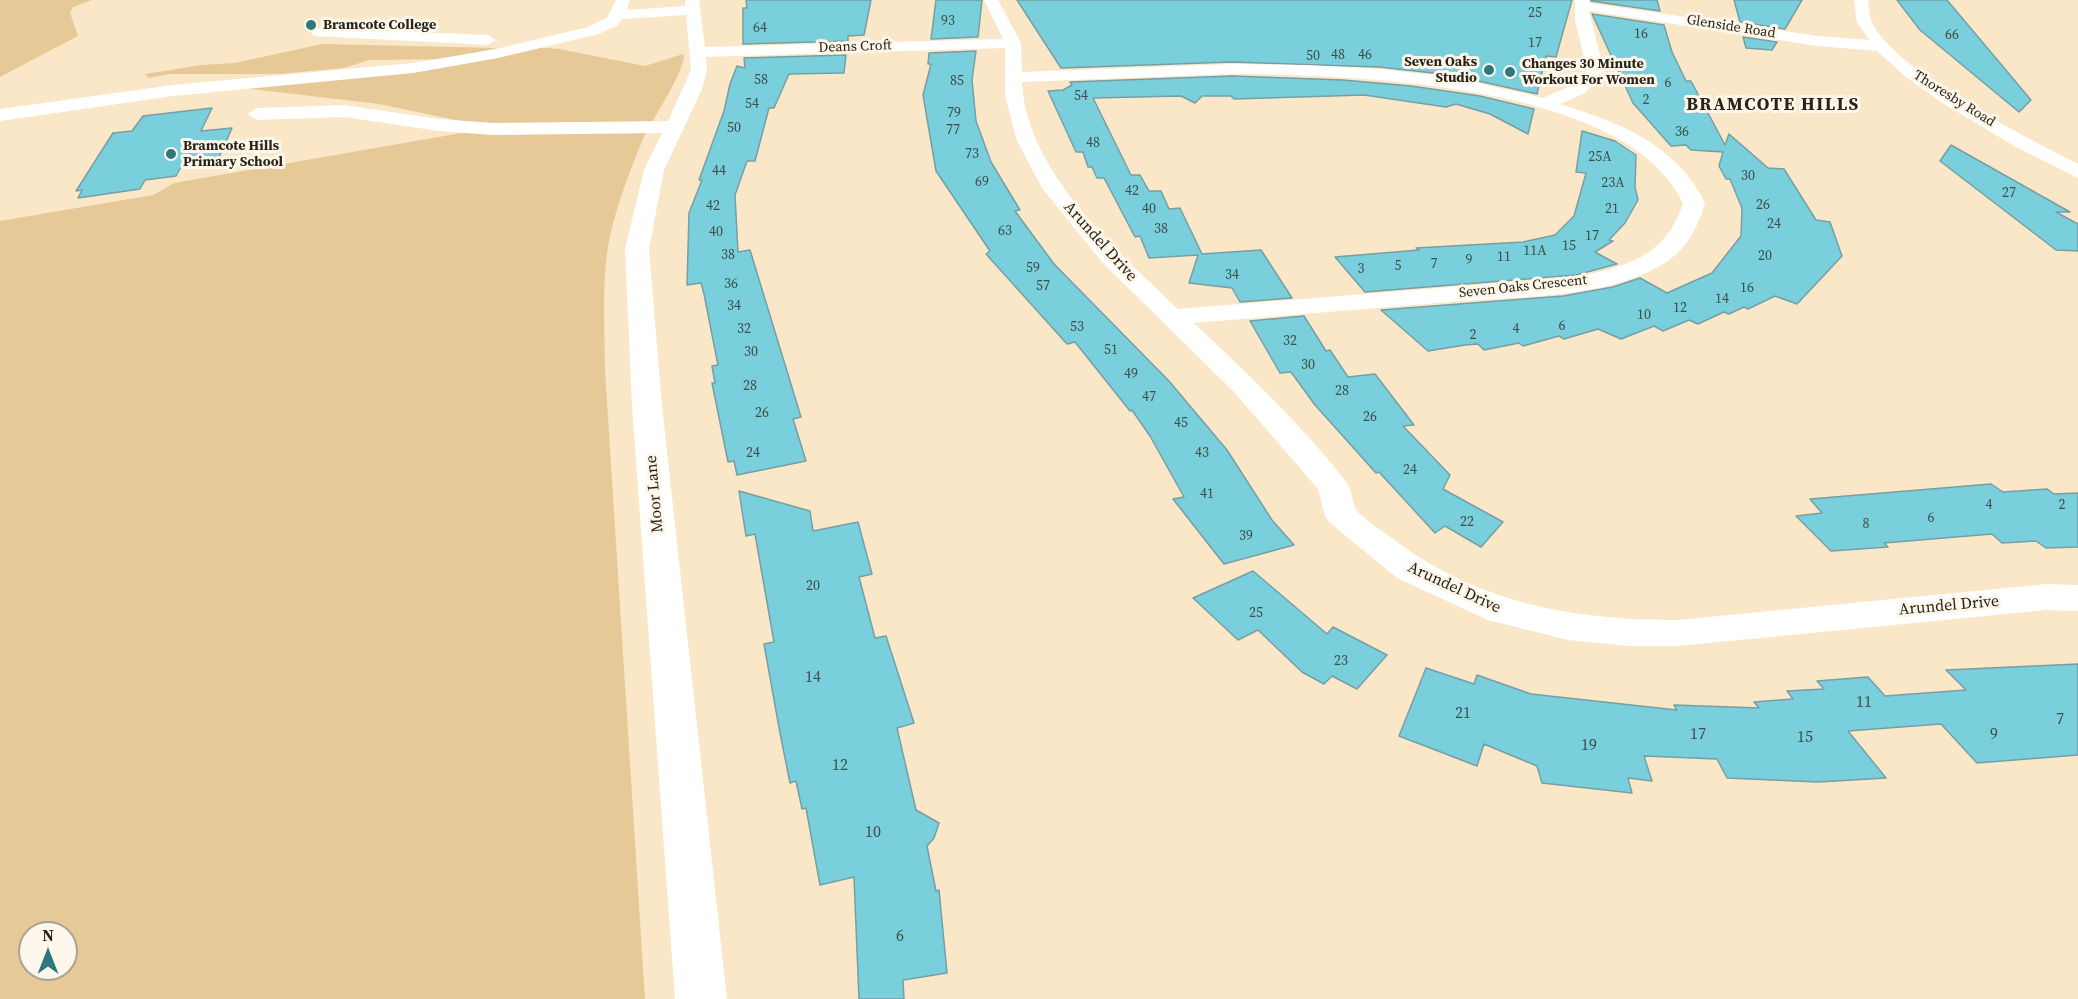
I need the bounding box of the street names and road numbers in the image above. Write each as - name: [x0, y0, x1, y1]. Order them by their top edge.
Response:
- street label: Glenside Road: [1685, 12, 1777, 42]
- street label: Deans Croft: [818, 37, 892, 57]
- street label: Thoresby Road: [1910, 67, 1998, 131]
- street label: Arundel Drive: [1059, 198, 1141, 286]
- street label: Seven Oaks Crescent: [1458, 272, 1588, 302]
- street label: Moor Lane: [642, 454, 668, 534]
- street label: Arundel Drive: [1404, 558, 1504, 618]
- street label: Arundel Drive: [1898, 592, 2000, 620]

